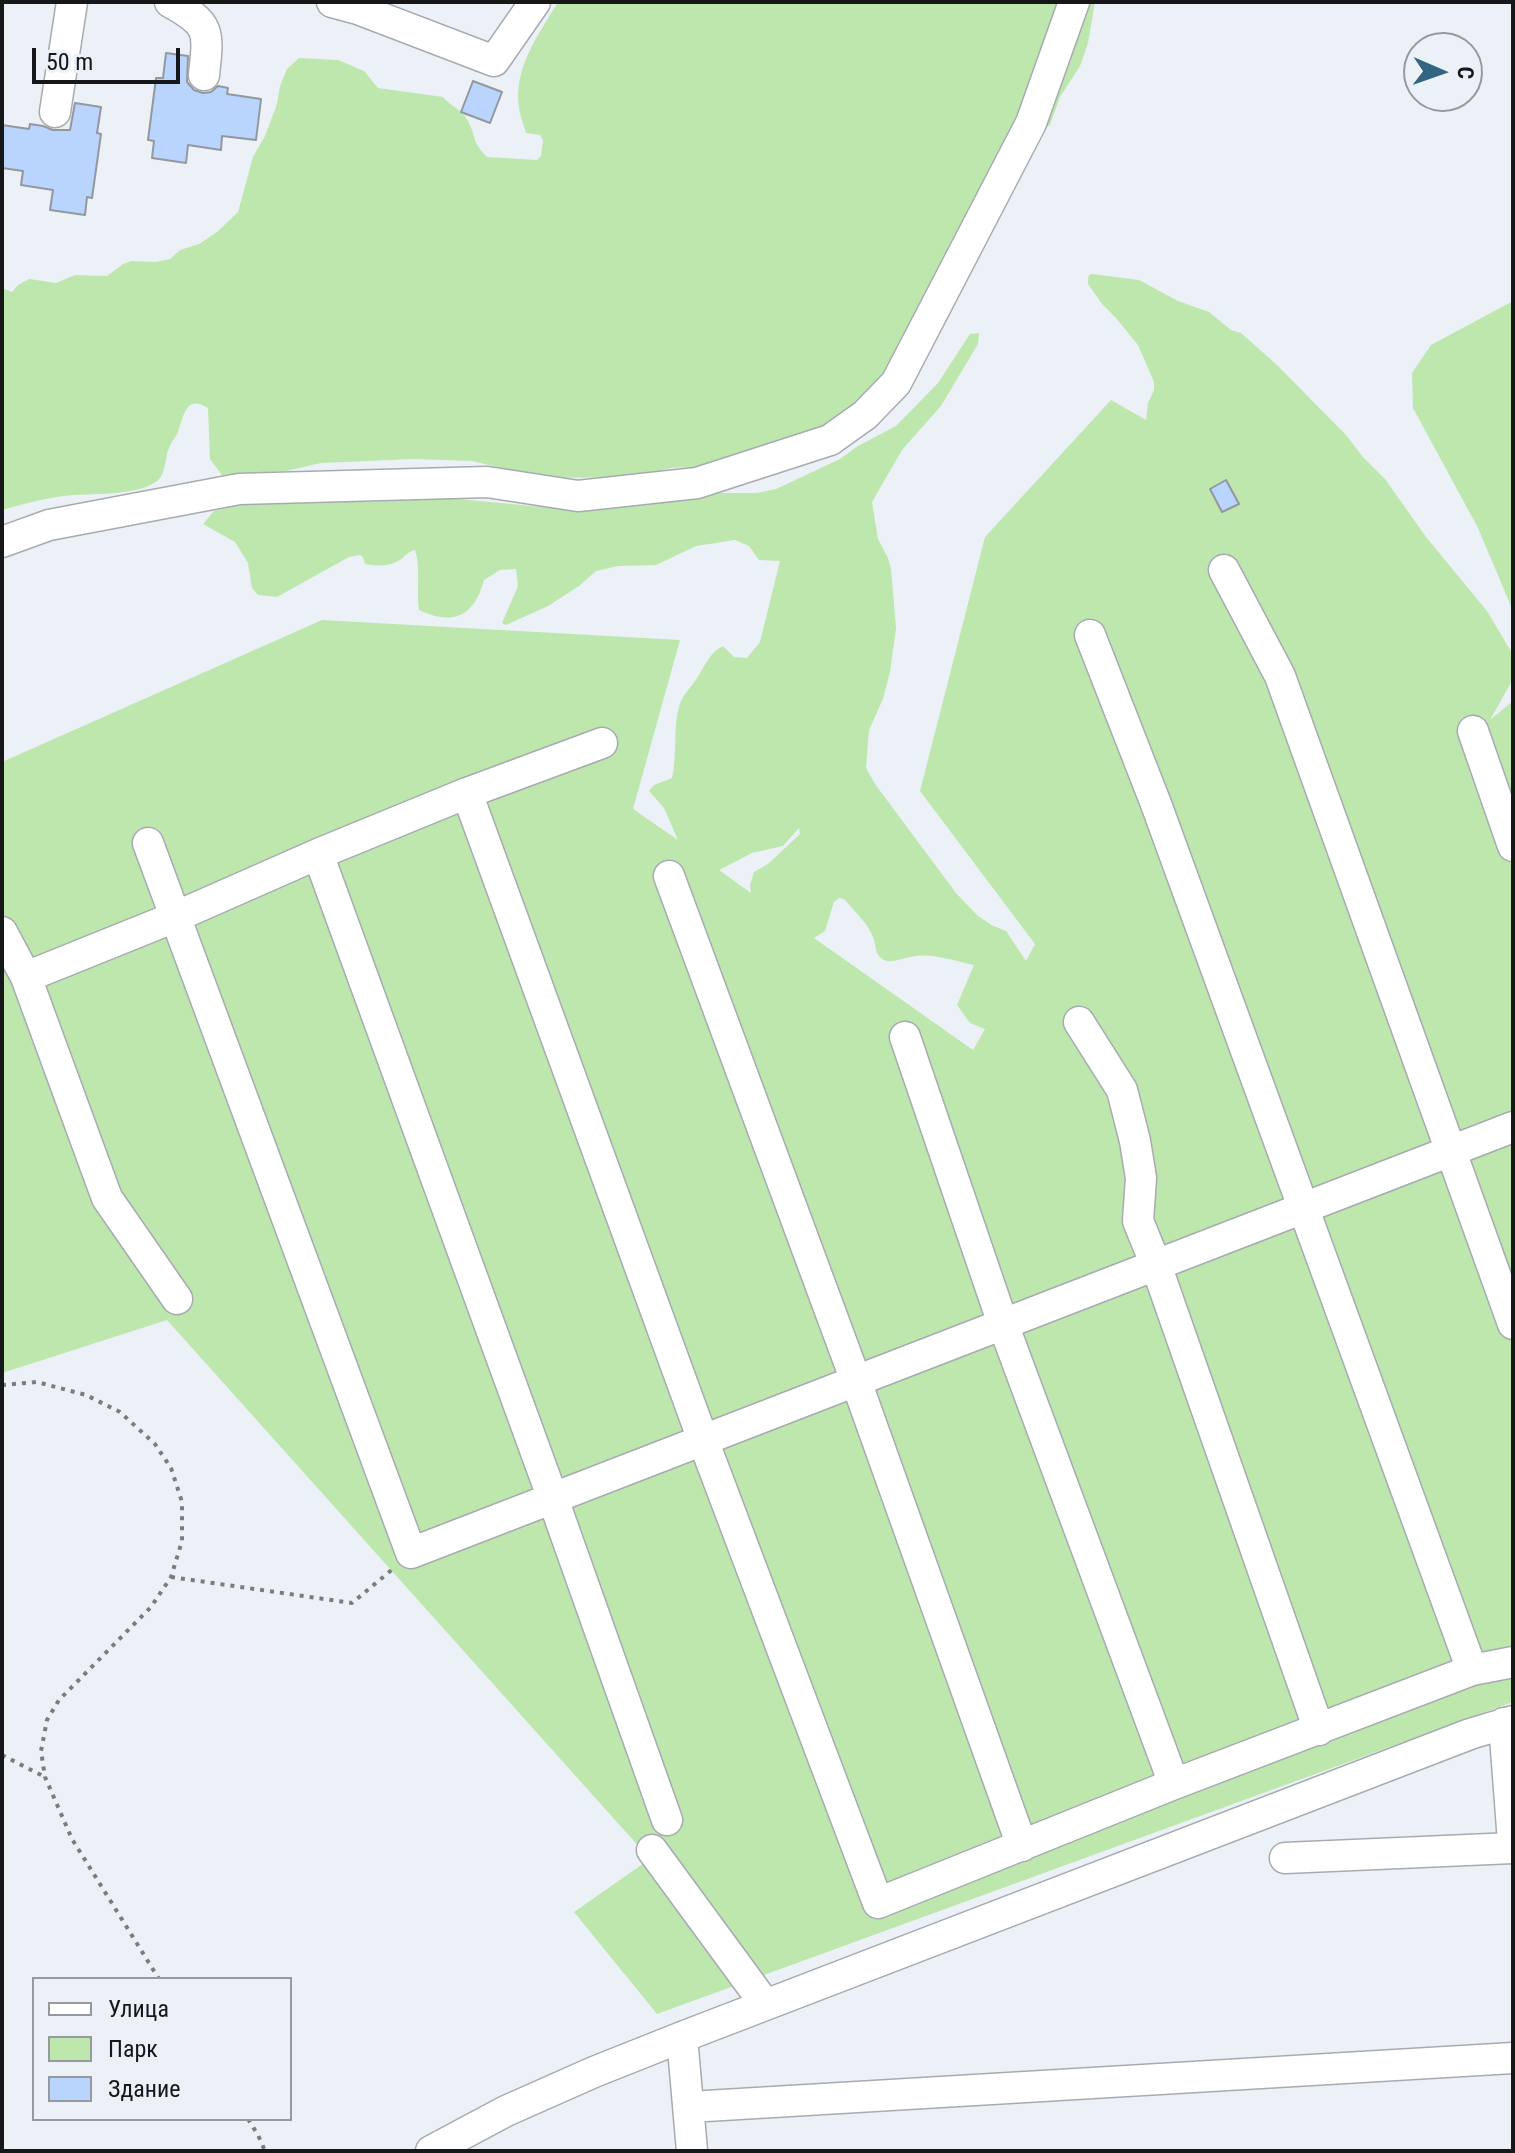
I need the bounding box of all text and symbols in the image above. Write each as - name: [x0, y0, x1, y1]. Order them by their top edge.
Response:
- scale bar: [36, 32, 184, 82]
- north arrow: [1403, 32, 1483, 112]
- text: 50 m: [46, 48, 93, 76]
- text: С: [1453, 66, 1478, 79]
- legend: [32, 1977, 292, 2121]
- text: Улица: [108, 1995, 169, 2023]
- text: Парк: [108, 2035, 158, 2063]
- text: Здание: [108, 2075, 180, 2103]

